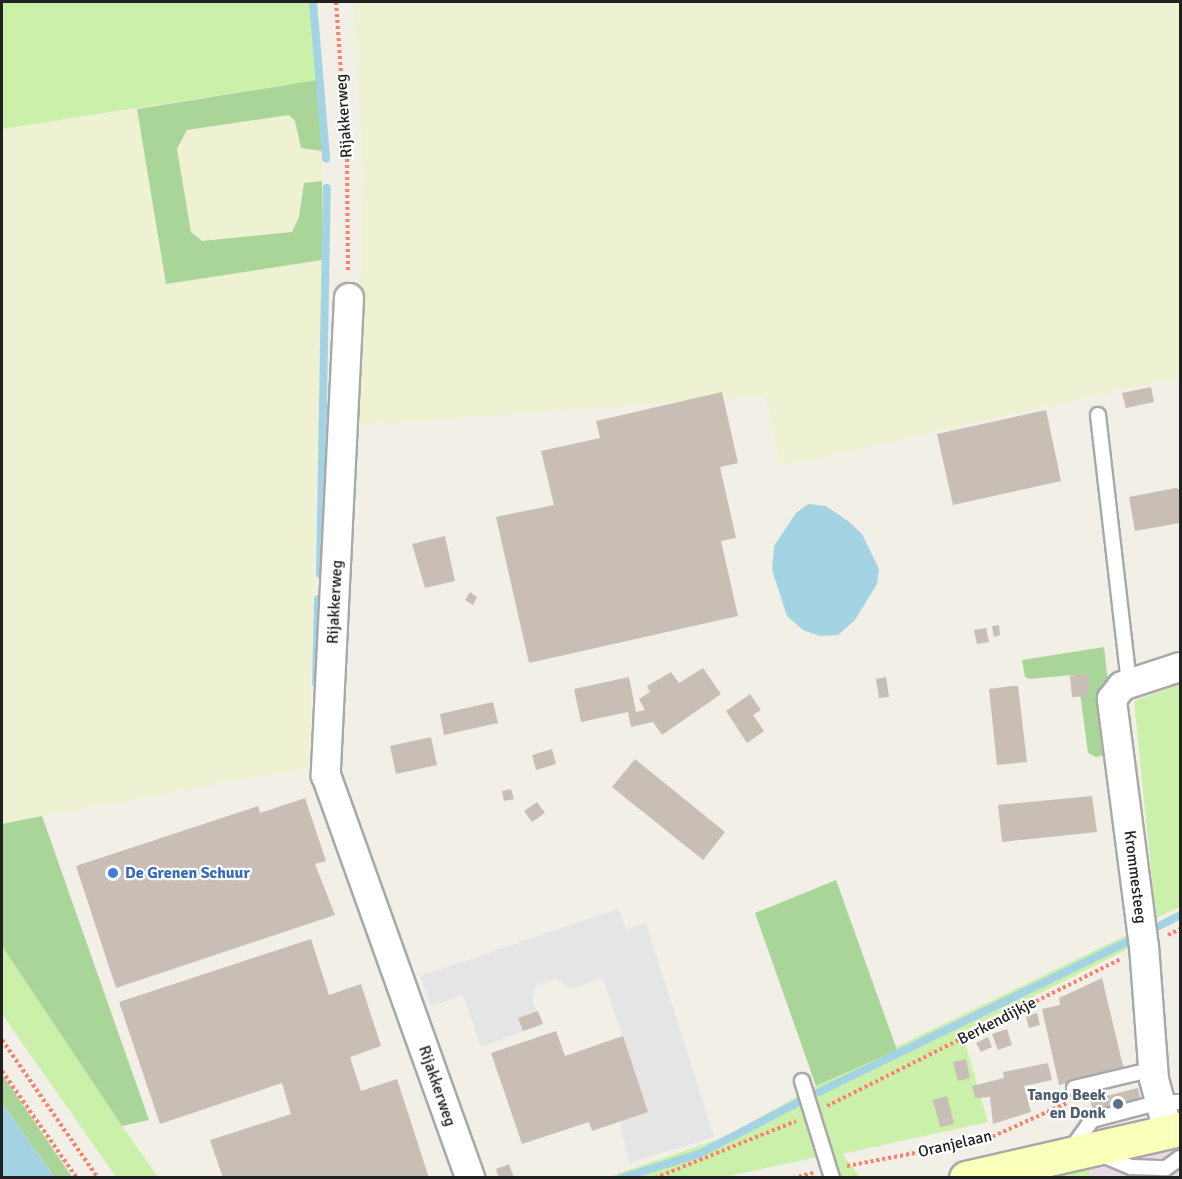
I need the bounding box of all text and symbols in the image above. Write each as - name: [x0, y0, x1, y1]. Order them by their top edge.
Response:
- street label: Rijakkerweg: [331, 73, 357, 159]
- street label: Rijakkerweg: [323, 559, 347, 645]
- street label: Krommesteeg: [1120, 829, 1150, 925]
- place label: De Grenen Schuur: [125, 863, 250, 883]
- marker: De Grenen Schuur: [106, 866, 120, 880]
- street label: Berkendijkje: [955, 993, 1039, 1049]
- street label: Rijakkerweg: [414, 1043, 460, 1129]
- place label: Tango Beek en Donk: [1027, 1085, 1106, 1123]
- marker: Tango Beek en Donk: [1111, 1097, 1125, 1111]
- street label: Oranjelaan: [916, 1126, 994, 1162]

